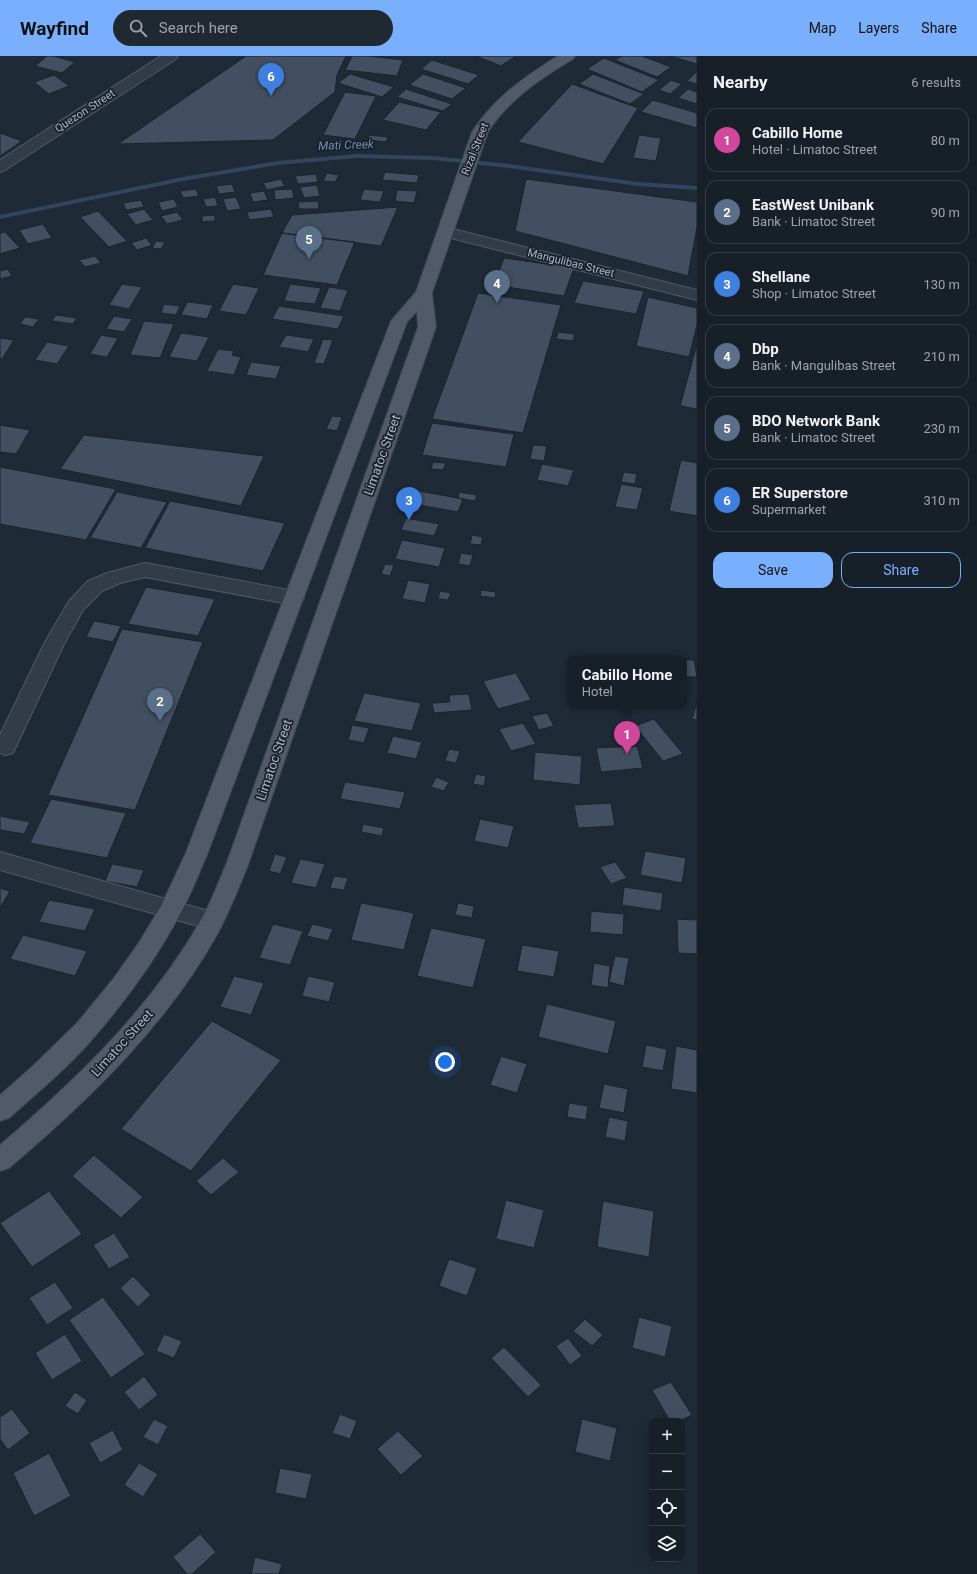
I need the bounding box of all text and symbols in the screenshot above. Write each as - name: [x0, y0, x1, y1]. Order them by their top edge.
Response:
- search box: [113, 10, 393, 46]
- text: Wayfind: [20, 17, 89, 40]
- icon: search: [127, 17, 149, 39]
- text: Search here: [159, 19, 238, 37]
- text: Map: [809, 20, 836, 36]
- text: Layers: [858, 20, 899, 36]
- text: Share: [921, 20, 957, 36]
- pin: 6: [258, 63, 284, 96]
- text: Nearby: [713, 72, 768, 92]
- text: 6 results: [911, 75, 961, 90]
- street label: Quezon Street: [53, 87, 118, 135]
- street label: Rizal Street: [459, 121, 492, 177]
- text: Cabillo Home: [752, 124, 843, 142]
- text: 1: [723, 133, 731, 148]
- text: 80 m: [931, 133, 960, 148]
- water label: Mati Creek: [318, 137, 375, 153]
- text: Hotel · Limatoc Street: [752, 142, 877, 157]
- text: EastWest Unibank: [752, 196, 874, 214]
- text: 2: [723, 205, 731, 220]
- text: 90 m: [931, 205, 960, 220]
- text: Bank · Limatoc Street: [752, 214, 875, 229]
- pin: 5: [296, 226, 322, 259]
- street label: Mangulibas Street: [526, 246, 616, 280]
- text: Shellane: [752, 268, 810, 286]
- pin: 4: [484, 270, 510, 303]
- text: 3: [723, 277, 731, 292]
- text: 130 m: [923, 277, 960, 292]
- text: Shop · Limatoc Street: [752, 286, 876, 301]
- text: Dbp: [752, 340, 779, 358]
- text: 4: [723, 349, 731, 364]
- text: 210 m: [923, 349, 960, 364]
- text: Bank · Mangulibas Street: [752, 358, 896, 373]
- text: BDO Network Bank: [752, 412, 880, 430]
- street label: Limatoc Street: [361, 413, 403, 497]
- text: 5: [723, 421, 731, 436]
- text: 230 m: [923, 421, 960, 436]
- text: Bank · Limatoc Street: [752, 430, 875, 445]
- text: ER Superstore: [752, 484, 848, 502]
- pin: 3: [396, 487, 422, 520]
- text: 6: [723, 493, 731, 508]
- text: 310 m: [923, 493, 960, 508]
- text: Supermarket: [752, 502, 826, 517]
- button: Save: [713, 552, 833, 588]
- button: Share: [841, 552, 961, 588]
- popup: [567, 656, 687, 708]
- text: Cabillo Home: [582, 666, 672, 684]
- text: Hotel: [582, 684, 613, 699]
- pin: 2: [147, 688, 173, 721]
- street label: Limatoc Street: [253, 718, 295, 802]
- pin: 1: [614, 721, 640, 754]
- street label: Limatoc Street: [88, 1007, 156, 1079]
- your location: [435, 1052, 455, 1072]
- map controls: [649, 1418, 685, 1562]
- button: +: [649, 1418, 685, 1454]
- button: −: [649, 1454, 685, 1490]
- button: locate: [649, 1490, 685, 1526]
- button: layers: [649, 1526, 685, 1562]

